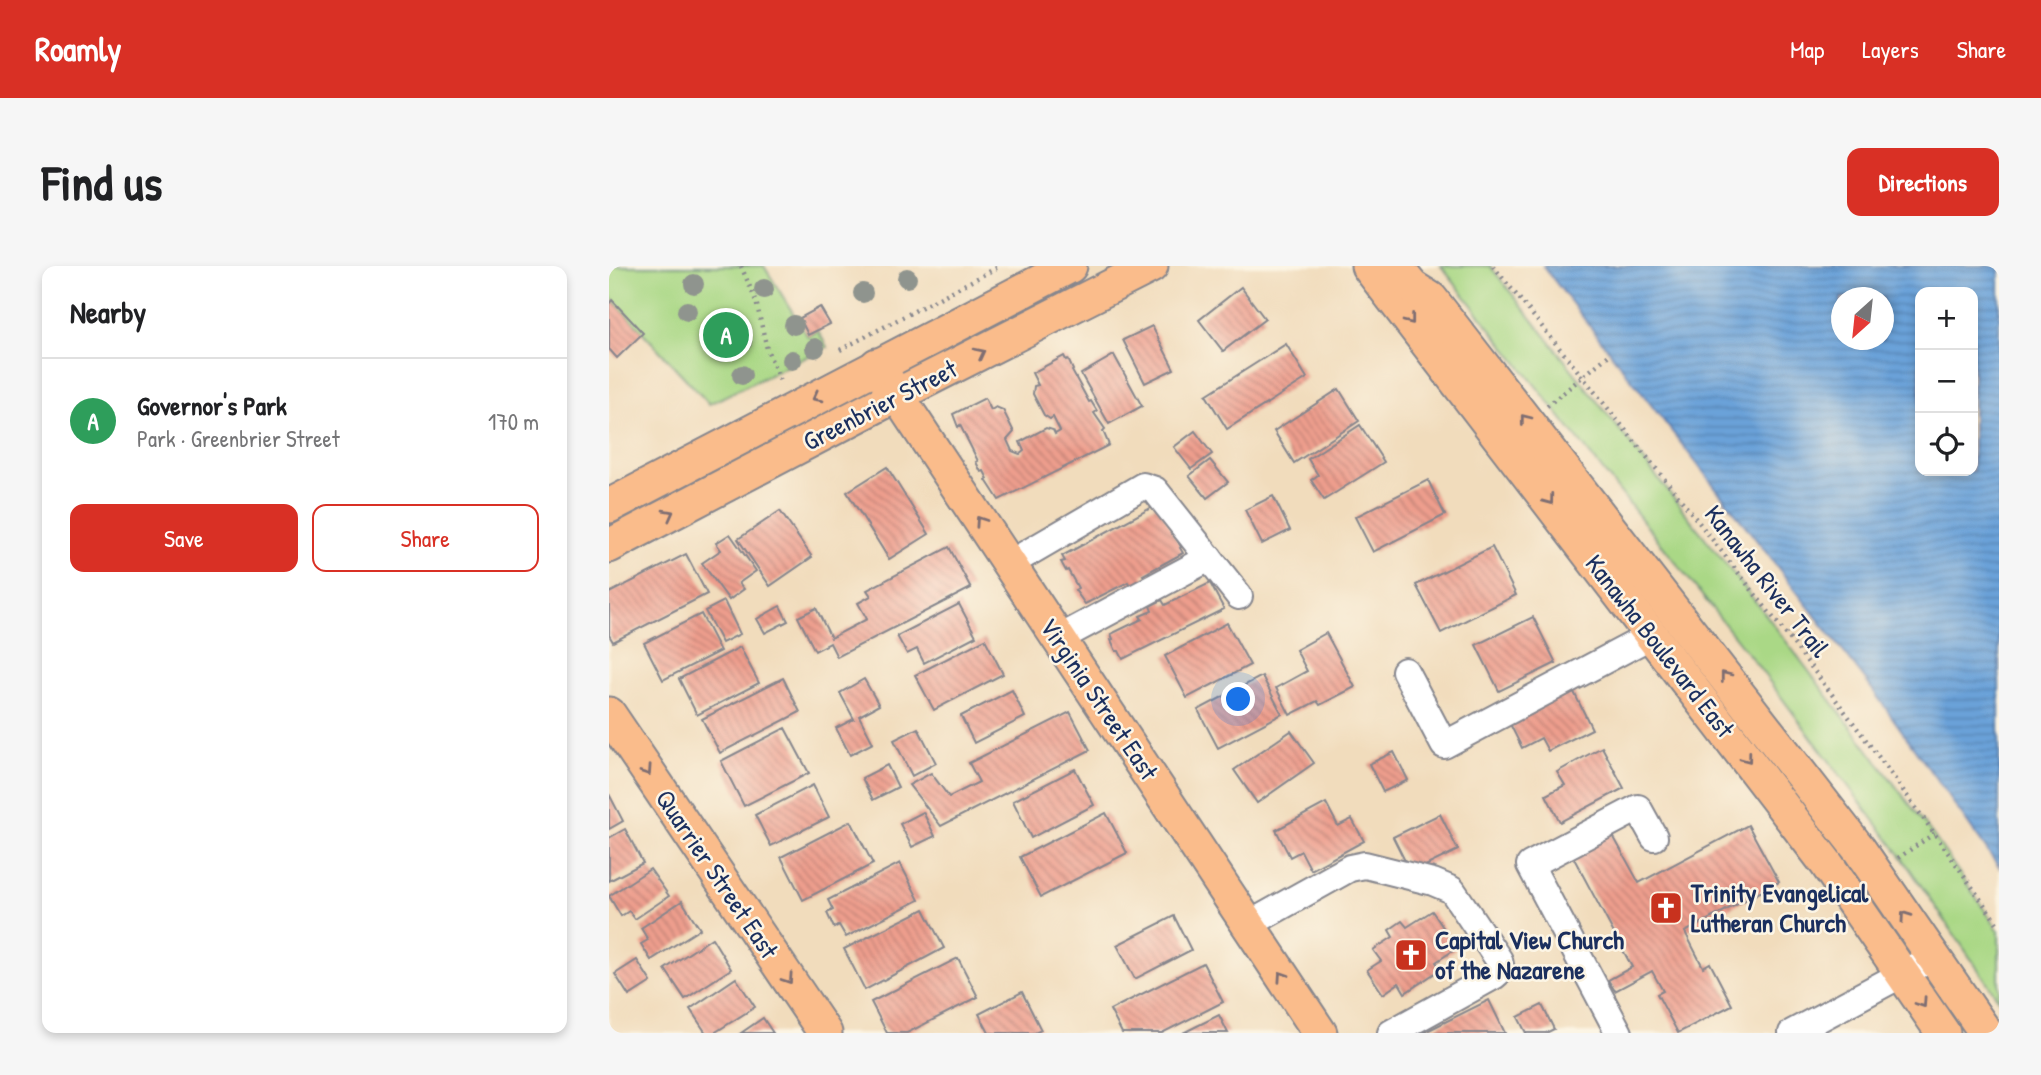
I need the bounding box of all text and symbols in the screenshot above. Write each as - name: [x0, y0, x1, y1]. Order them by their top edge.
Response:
- text: Roamly: [35, 27, 121, 71]
- text: Map: [1790, 33, 1824, 65]
- text: Layers: [1862, 33, 1919, 65]
- text: Share: [1957, 33, 2006, 65]
- button: Directions: [1847, 148, 1999, 216]
- text: Find us: [42, 149, 162, 215]
- north arrow: [1831, 287, 1894, 350]
- map controls: [1915, 287, 1978, 476]
- button: +: [1915, 287, 1978, 350]
- text: Nearby: [70, 292, 146, 332]
- pin: A: [703, 309, 749, 361]
- one-way arrow: [1402, 312, 1415, 324]
- one-way arrow: [972, 348, 985, 361]
- street label: Greenbrier Street: [797, 350, 964, 458]
- button: −: [1915, 350, 1978, 413]
- text: Governor's Park: [137, 388, 287, 423]
- one-way arrow: [811, 389, 824, 402]
- text: A: [87, 406, 99, 437]
- text: 170 m: [488, 406, 539, 437]
- button: locate: [1915, 413, 1978, 476]
- one-way arrow: [1520, 414, 1533, 426]
- text: Park · Greenbrier Street: [137, 423, 340, 454]
- one-way arrow: [1540, 492, 1553, 505]
- street label: Kanawha River Trail: [1697, 497, 1838, 664]
- button: Save: [70, 504, 298, 572]
- button: Share: [312, 504, 539, 572]
- one-way arrow: [662, 509, 675, 522]
- one-way arrow: [976, 516, 989, 529]
- street label: Kanawha Boulevard East: [1578, 547, 1744, 745]
- street label: Virginia Street East: [1032, 611, 1167, 788]
- one-way arrow: [1720, 671, 1733, 683]
- your location: [1221, 682, 1255, 716]
- one-way arrow: [1739, 750, 1751, 763]
- one-way arrow: [639, 763, 652, 776]
- street label: Quarrier Street East: [648, 782, 788, 966]
- place label: Trinity Evangelical Lutheran Church: [1690, 875, 1869, 940]
- church icon: Trinity Evangelical Lutheran Church: [1647, 889, 1685, 927]
- one-way arrow: [1901, 911, 1913, 924]
- place label: Capital View Church of the Nazarene: [1435, 922, 1624, 987]
- church icon: Capital View Church of the Nazarene: [1392, 936, 1430, 974]
- one-way arrow: [780, 971, 793, 984]
- one-way arrow: [1278, 971, 1290, 984]
- one-way arrow: [1914, 995, 1926, 1008]

